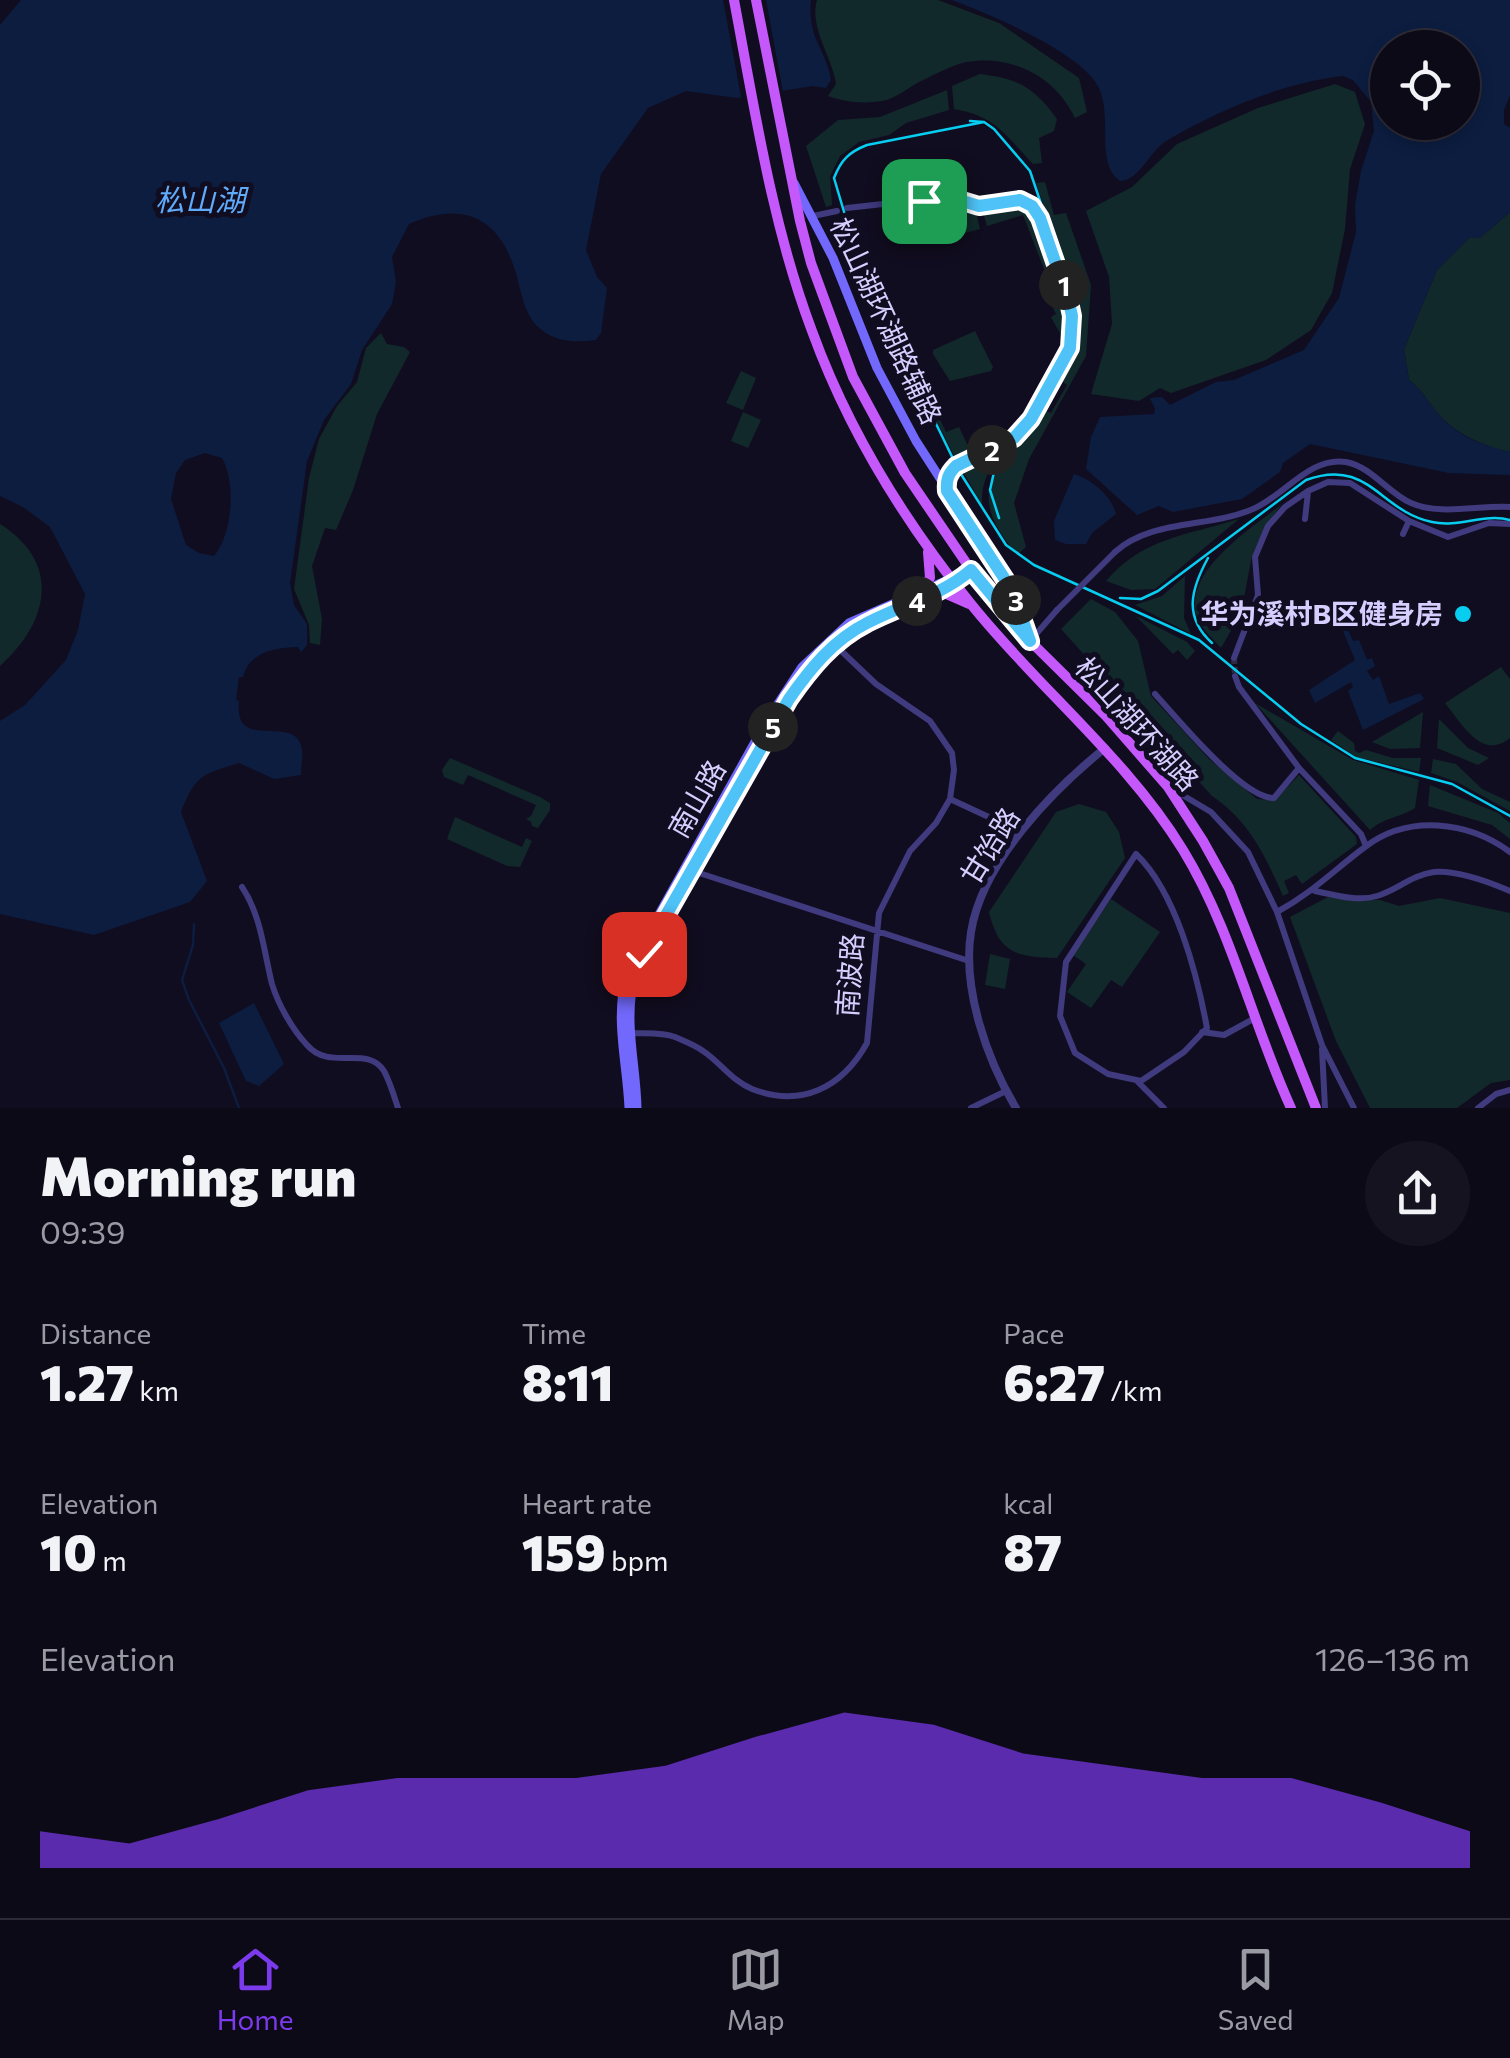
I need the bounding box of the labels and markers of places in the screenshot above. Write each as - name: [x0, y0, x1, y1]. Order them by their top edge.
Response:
- pin: [882, 159, 967, 244]
- pin: 1: [1039, 260, 1089, 310]
- pin: 2: [967, 425, 1017, 475]
- pin: 3: [991, 575, 1041, 625]
- pin: 4: [892, 576, 942, 626]
- place label: 华为溪村B区健身房: [1200, 596, 1443, 630]
- marker: 华为溪村B区健身房: [1452, 603, 1474, 625]
- pin: 5: [748, 702, 798, 752]
- pin: [602, 912, 687, 997]

